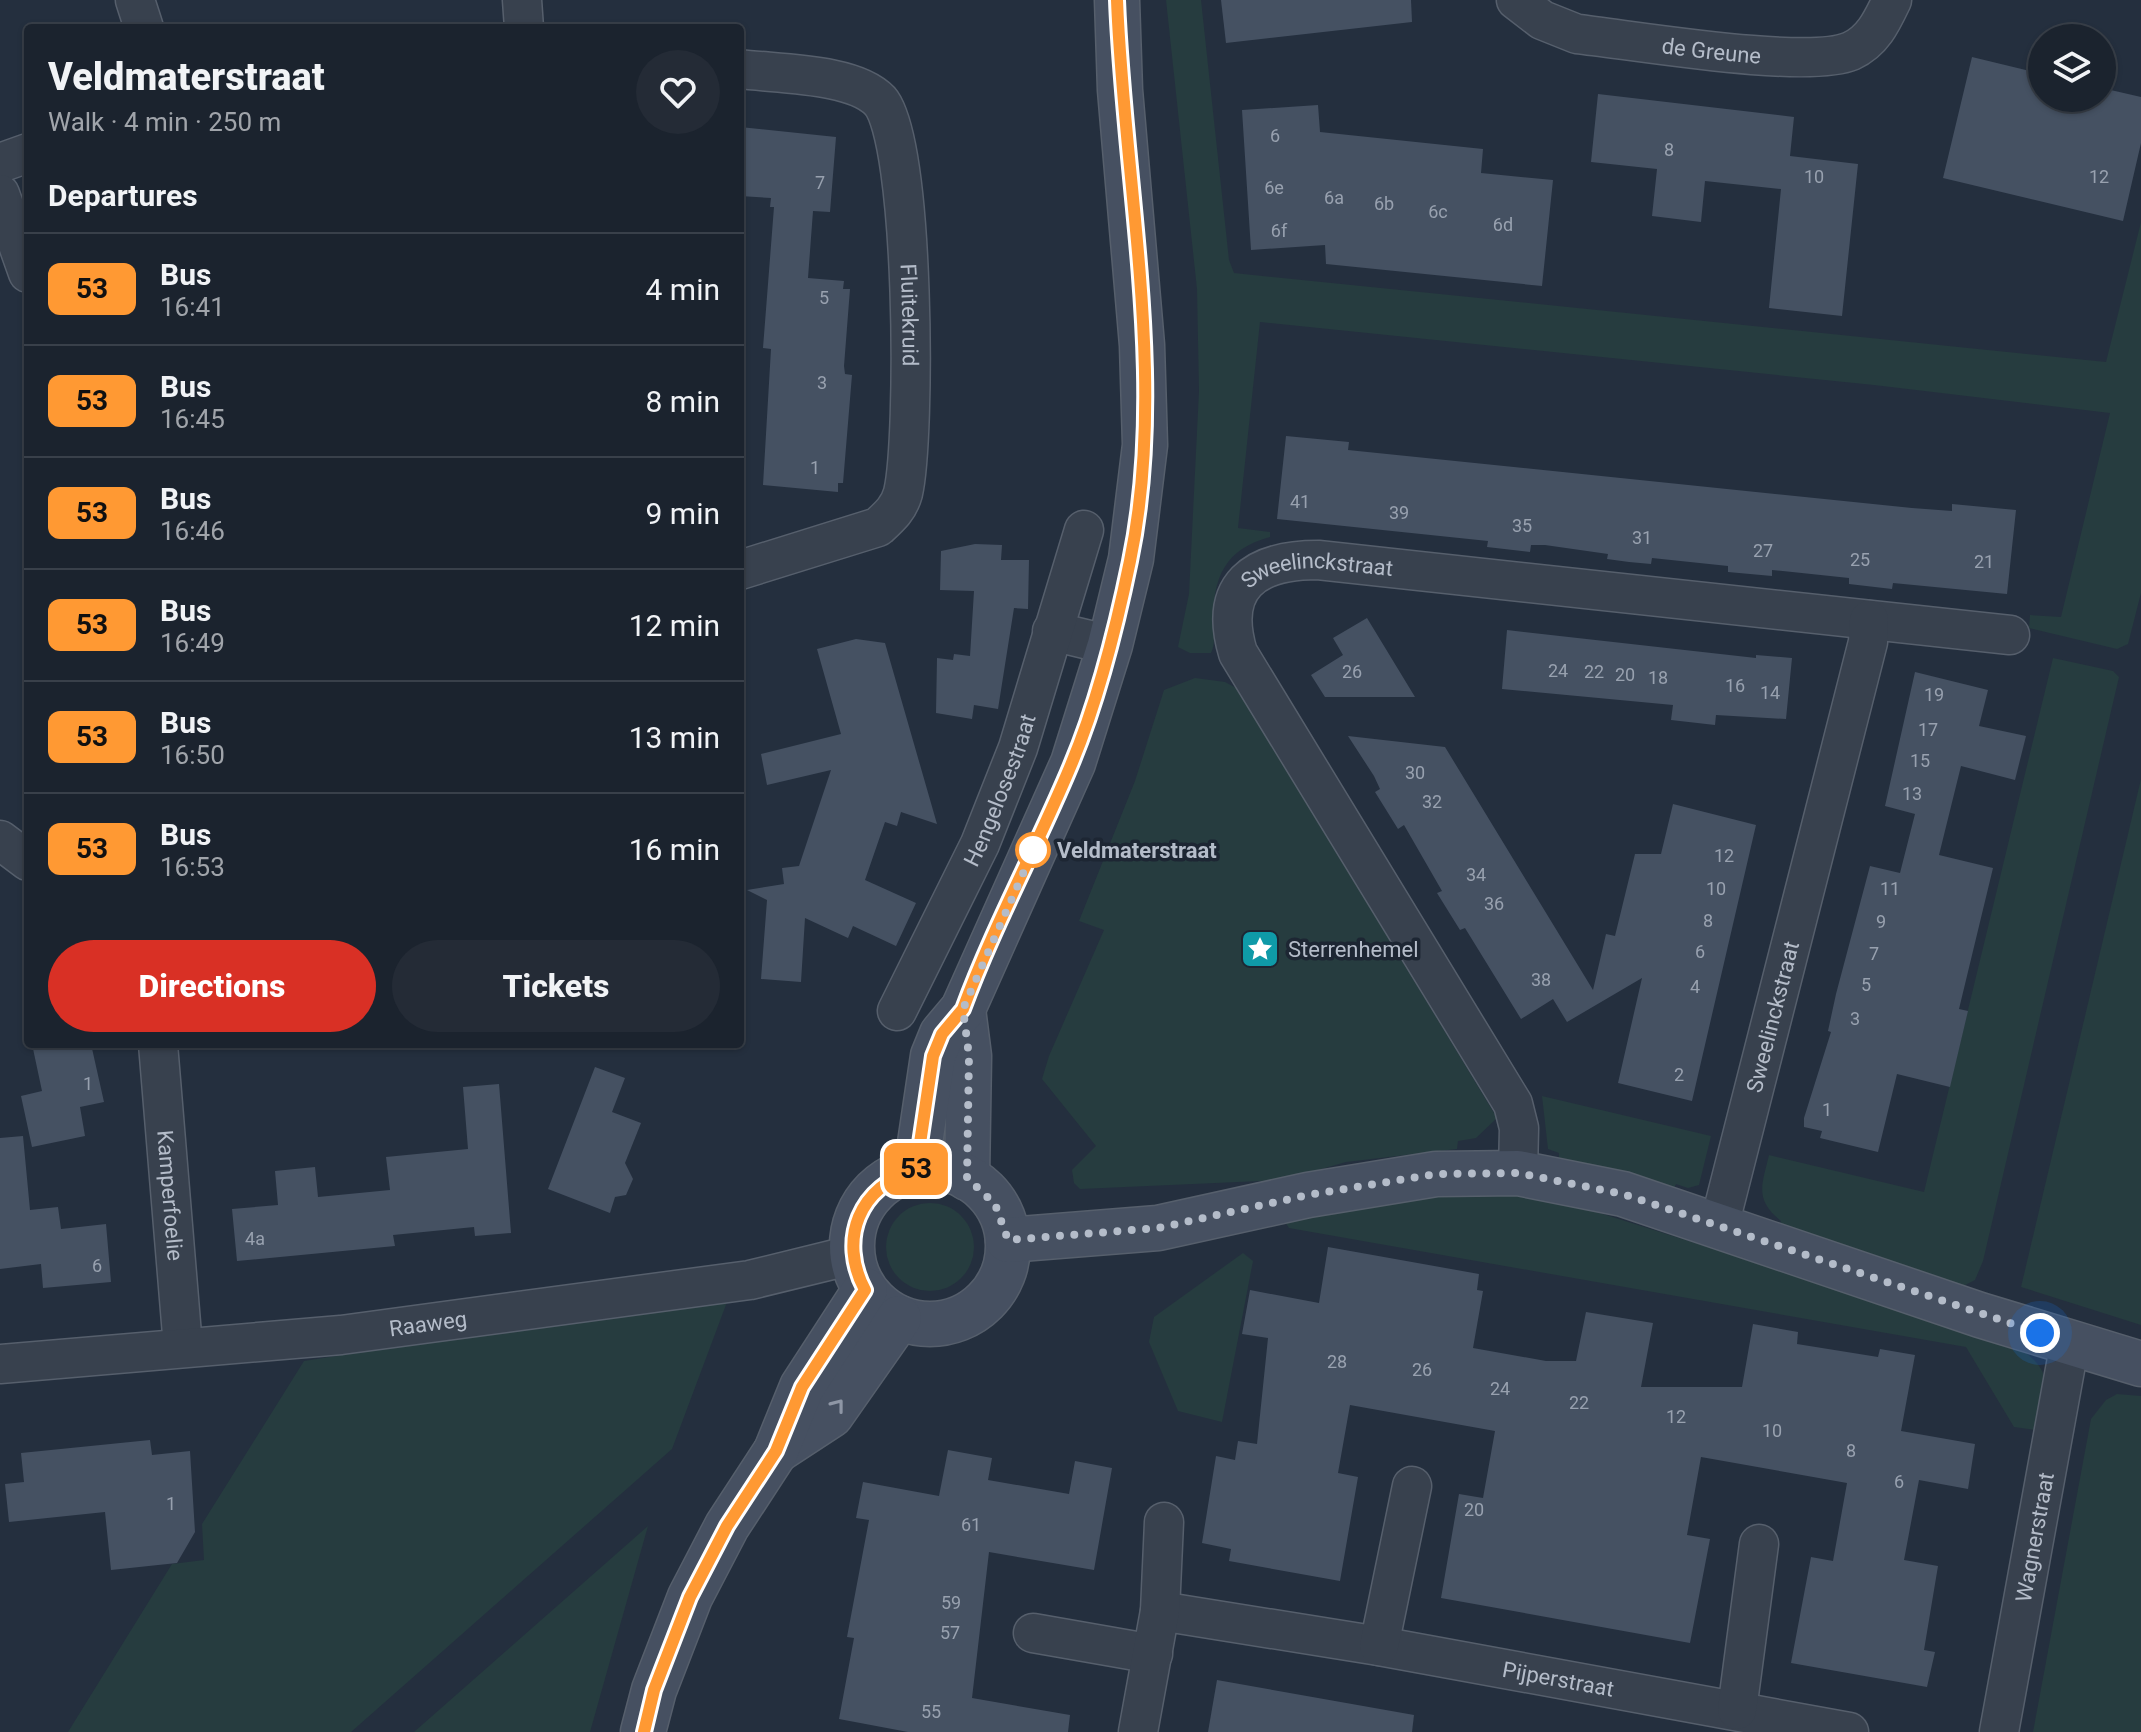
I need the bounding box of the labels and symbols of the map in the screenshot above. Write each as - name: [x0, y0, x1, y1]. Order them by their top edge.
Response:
- street label: de Greune: [1660, 33, 1762, 69]
- house number: 6: [1270, 125, 1280, 146]
- house number: 8: [1664, 139, 1674, 160]
- house number: 10: [1804, 166, 1824, 187]
- house number: 12: [2089, 166, 2109, 187]
- house number: 7: [815, 172, 825, 193]
- house number: 6e: [1264, 177, 1284, 198]
- house number: 6a: [1324, 187, 1344, 208]
- house number: 6b: [1374, 193, 1394, 214]
- house number: 6c: [1428, 201, 1448, 222]
- house number: 6d: [1493, 214, 1513, 235]
- house number: 6f: [1271, 220, 1288, 241]
- street label: Fluitekruid: [895, 263, 923, 366]
- house number: 5: [819, 287, 829, 308]
- house number: 3: [817, 372, 827, 393]
- house number: 1: [810, 457, 820, 478]
- house number: 41: [1290, 491, 1310, 512]
- house number: 39: [1389, 502, 1409, 523]
- house number: 35: [1512, 515, 1532, 536]
- house number: 31: [1632, 527, 1652, 548]
- house number: 27: [1753, 540, 1773, 561]
- street label: Sweelinckstraat: [1236, 548, 1394, 593]
- house number: 25: [1850, 549, 1870, 570]
- house number: 21: [1974, 551, 1994, 572]
- house number: 24: [1548, 660, 1568, 681]
- house number: 26: [1342, 661, 1362, 682]
- house number: 22: [1584, 661, 1604, 682]
- house number: 20: [1615, 664, 1635, 685]
- house number: 18: [1648, 667, 1668, 688]
- house number: 16: [1725, 675, 1745, 696]
- house number: 14: [1760, 682, 1780, 703]
- house number: 19: [1924, 684, 1944, 705]
- street label: Hengelosestraat: [959, 711, 1041, 870]
- house number: 17: [1918, 719, 1938, 740]
- house number: 15: [1910, 750, 1930, 771]
- house number: 30: [1405, 762, 1425, 783]
- house number: 13: [1902, 783, 1922, 804]
- house number: 32: [1422, 791, 1442, 812]
- marker: Veldmaterstraat: [1016, 833, 1050, 867]
- place label: Veldmaterstraat: [1057, 838, 1217, 863]
- house number: 12: [1714, 845, 1734, 866]
- house number: 34: [1466, 864, 1486, 885]
- house number: 10: [1706, 878, 1726, 899]
- house number: 11: [1880, 878, 1900, 899]
- house number: 36: [1484, 893, 1504, 914]
- house number: 8: [1703, 910, 1713, 931]
- house number: 9: [1876, 911, 1886, 932]
- place icon: Sterrenhemel: [1239, 928, 1281, 970]
- place label: Sterrenhemel: [1288, 937, 1419, 962]
- street label: Sweelinckstraat: [1742, 939, 1804, 1095]
- house number: 6: [1695, 941, 1705, 962]
- house number: 7: [1869, 943, 1879, 964]
- house number: 38: [1531, 969, 1551, 990]
- house number: 5: [1861, 974, 1871, 995]
- house number: 4: [1690, 976, 1700, 997]
- house number: 3: [1850, 1008, 1860, 1029]
- house number: 2: [1674, 1064, 1684, 1085]
- house number: 1: [83, 1073, 93, 1094]
- house number: 1: [1822, 1099, 1832, 1120]
- street label: Kamperfoelie: [152, 1129, 188, 1262]
- line badge: 53: [880, 1143, 952, 1195]
- house number: 4a: [245, 1228, 265, 1249]
- house number: 6: [92, 1255, 102, 1276]
- street label: Raaweg: [388, 1306, 468, 1341]
- your location: [2020, 1313, 2060, 1353]
- house number: 28: [1327, 1351, 1347, 1372]
- house number: 26: [1412, 1359, 1432, 1380]
- house number: 24: [1490, 1378, 1510, 1399]
- house number: 22: [1569, 1392, 1589, 1413]
- one-way arrow: [828, 1400, 843, 1414]
- house number: 12: [1666, 1406, 1686, 1427]
- house number: 10: [1762, 1420, 1782, 1441]
- house number: 8: [1846, 1440, 1856, 1461]
- street label: Wagnerstraat: [2011, 1470, 2059, 1604]
- house number: 6: [1894, 1471, 1904, 1492]
- house number: 1: [166, 1493, 176, 1514]
- house number: 20: [1464, 1499, 1484, 1520]
- house number: 61: [961, 1514, 981, 1535]
- house number: 59: [941, 1592, 961, 1613]
- house number: 57: [940, 1622, 960, 1643]
- street label: Pijperstraat: [1500, 1657, 1616, 1702]
- house number: 55: [921, 1701, 941, 1722]

